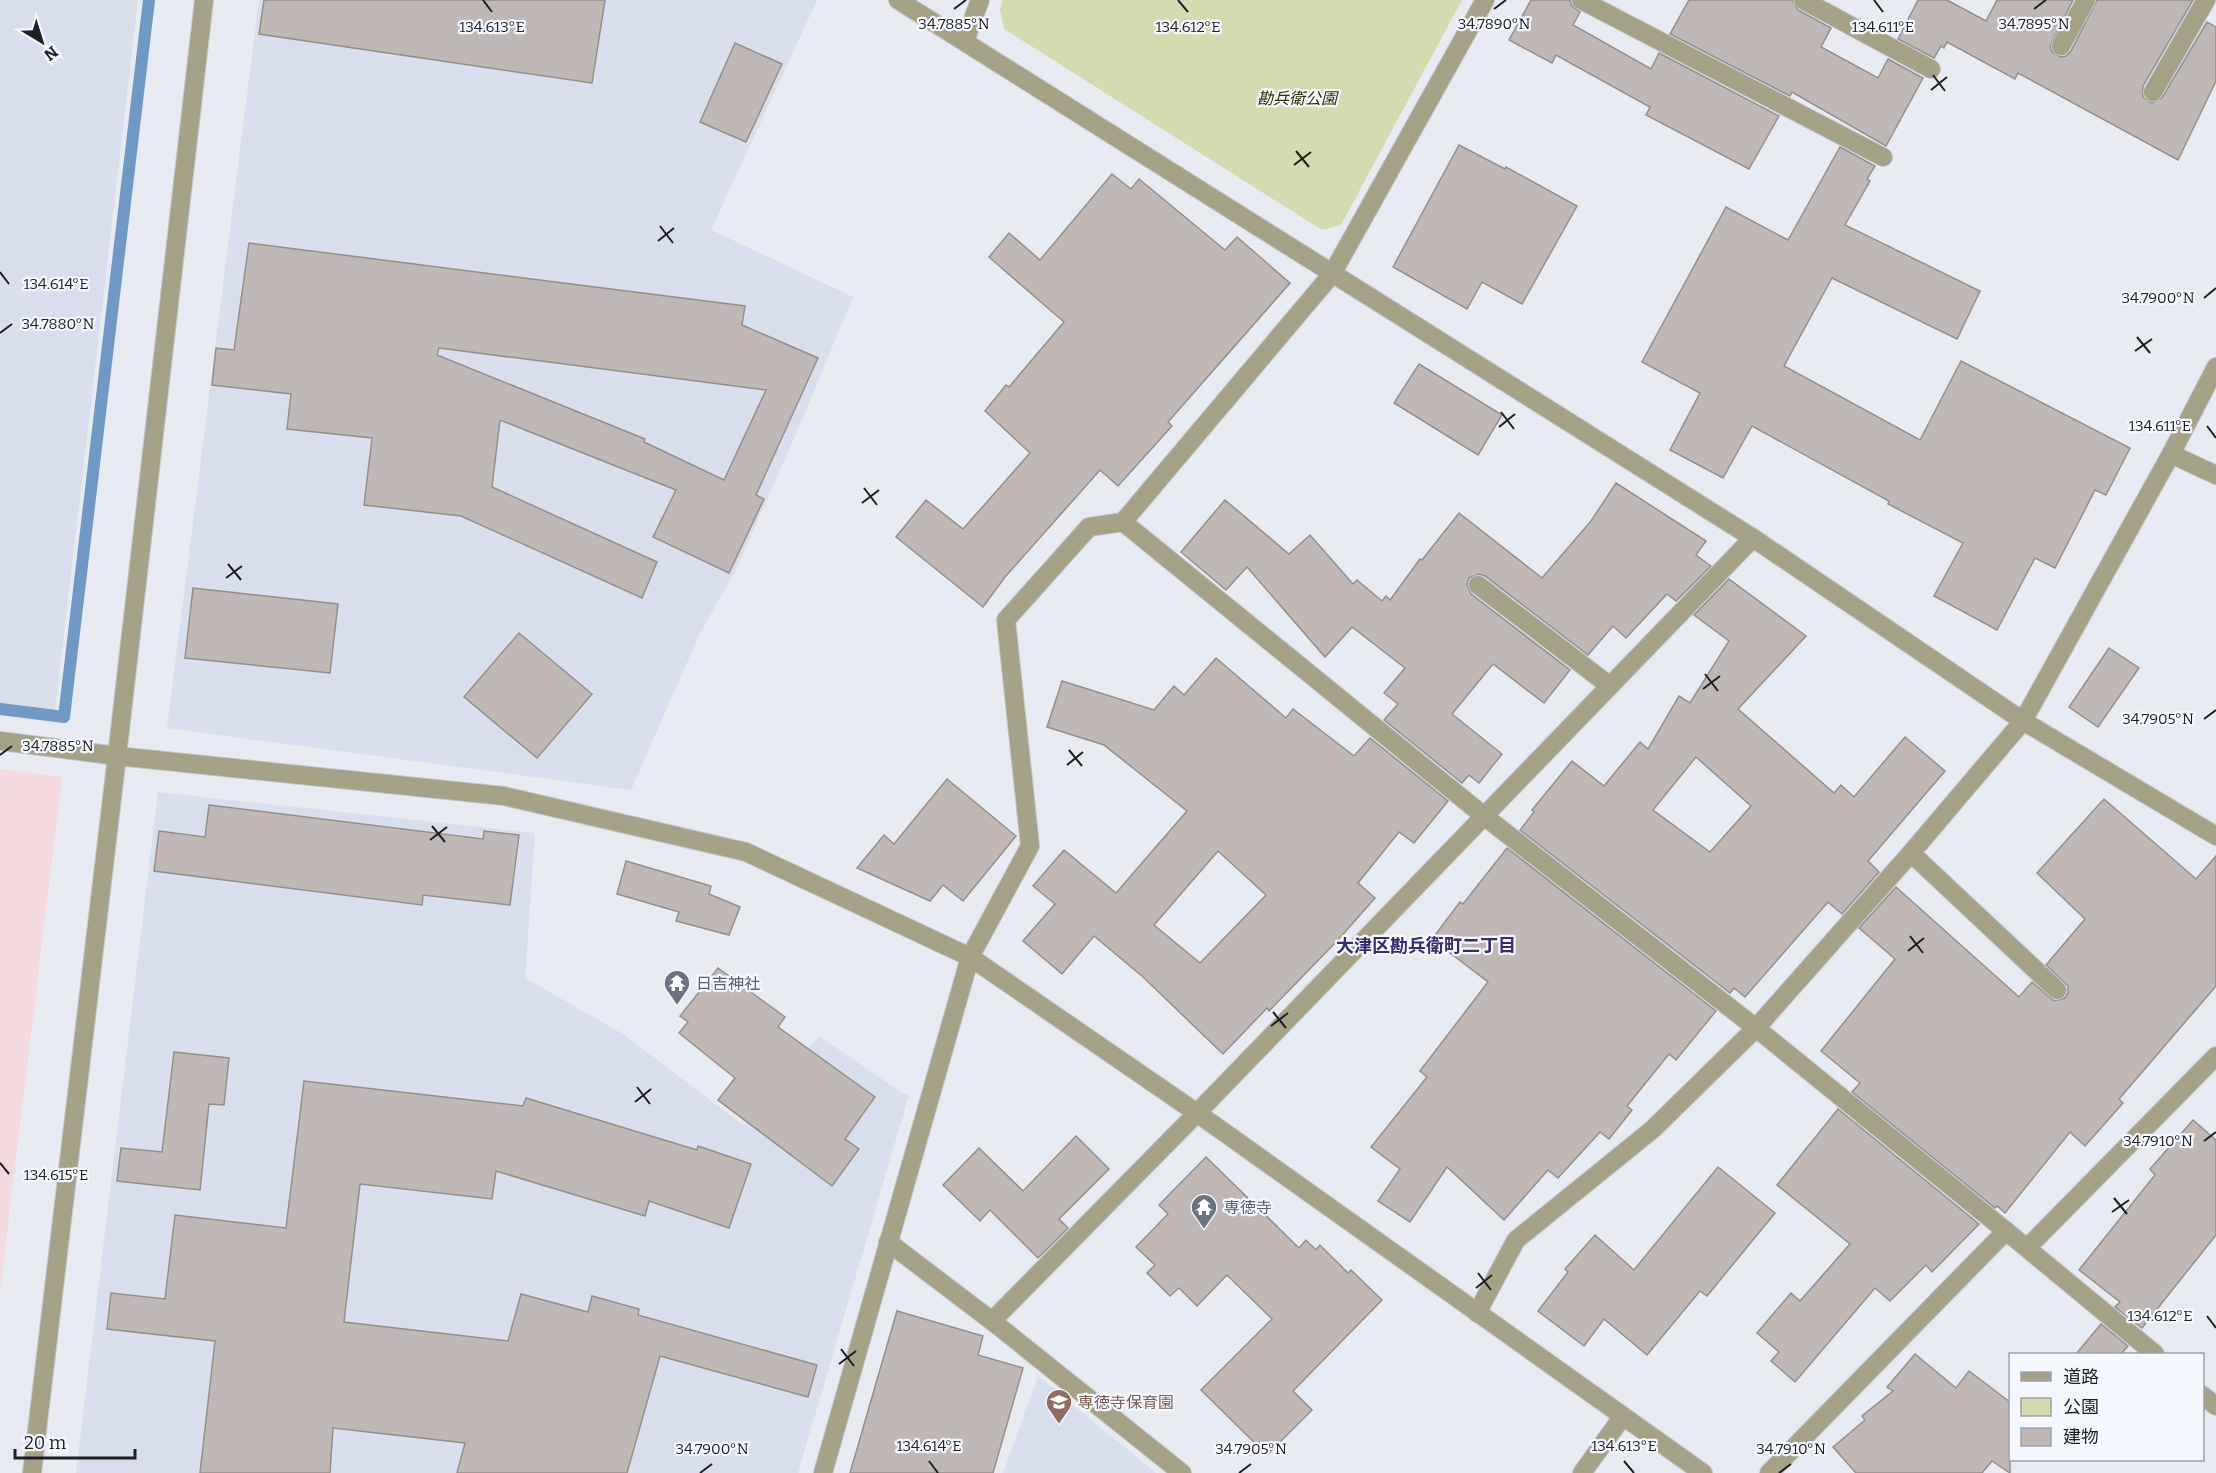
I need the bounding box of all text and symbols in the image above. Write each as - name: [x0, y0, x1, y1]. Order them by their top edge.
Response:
- north arrow: [12, 12, 72, 72]
- text: 34.7885°N: [918, 15, 990, 33]
- text: 34.7890°N: [1458, 15, 1530, 33]
- text: 34.7895°N: [1998, 15, 2070, 33]
- text: 134.613°E: [459, 18, 525, 36]
- text: 134.612°E: [1155, 18, 1221, 36]
- text: 134.611°E: [1852, 18, 1914, 36]
- text: N: [40, 42, 62, 65]
- park label: 勘兵衛公園: [1257, 89, 1339, 108]
- text: 134.614°E: [23, 275, 89, 293]
- text: 34.7900°N: [2121, 289, 2195, 307]
- text: 34.7880°N: [22, 315, 95, 333]
- text: 134.611°E: [2129, 417, 2191, 435]
- text: 34.7905°N: [2122, 710, 2194, 728]
- text: 34.7885°N: [22, 737, 94, 755]
- district label: 大津区勘兵衛町二丁目: [1336, 935, 1516, 957]
- temple icon: 日吉神社: [662, 968, 692, 1006]
- place label: 日吉神社: [696, 974, 760, 993]
- text: 34.7910°N: [2123, 1132, 2193, 1150]
- text: 134.615°E: [24, 1166, 88, 1184]
- temple icon: 専徳寺: [1189, 1192, 1219, 1230]
- place label: 専徳寺: [1224, 1198, 1272, 1217]
- text: 134.612°E: [2127, 1307, 2193, 1325]
- legend: [2009, 1353, 2204, 1461]
- text: 道路: [2063, 1366, 2099, 1388]
- school or university icon: 専徳寺保育園: [1044, 1387, 1074, 1425]
- place label: 専徳寺保育園: [1078, 1393, 1174, 1412]
- text: 公園: [2063, 1396, 2099, 1418]
- scale bar: [15, 1422, 135, 1460]
- text: 建物: [2063, 1426, 2099, 1448]
- text: 20 m: [24, 1432, 66, 1454]
- text: 134.614°E: [896, 1437, 962, 1455]
- text: 134.613°E: [1591, 1437, 1657, 1455]
- text: 34.7900°N: [675, 1440, 749, 1458]
- text: 34.7905°N: [1215, 1440, 1287, 1458]
- text: 34.7910°N: [1756, 1440, 1826, 1458]

